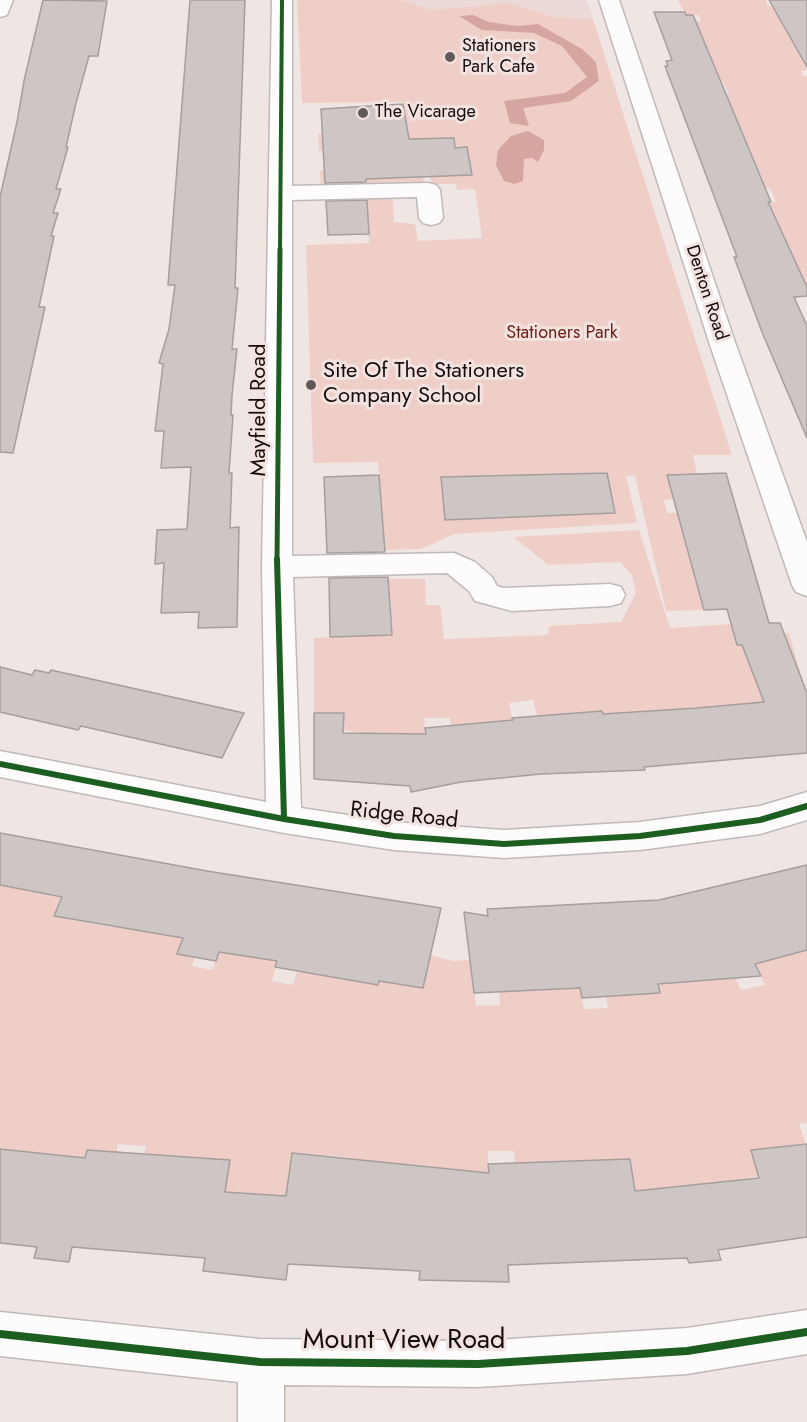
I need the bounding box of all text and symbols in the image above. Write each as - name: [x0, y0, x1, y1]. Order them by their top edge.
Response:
- place label: Stationers Park Cafe: [462, 36, 536, 78]
- marker: Stationers Park Cafe: [443, 50, 457, 64]
- place label: The Vicarage: [375, 102, 476, 124]
- marker: The Vicarage: [356, 106, 370, 120]
- street label: Denton Road: [680, 243, 732, 343]
- park label: Stationers Park: [506, 323, 618, 345]
- street label: Mayfield Road: [247, 344, 273, 476]
- place label: Site Of The Stationers Company School: [323, 359, 524, 410]
- marker: Site Of The Stationers Company School: [304, 378, 318, 392]
- street label: Ridge Road: [349, 797, 459, 835]
- street label: Mount View Road: [303, 1325, 505, 1357]

